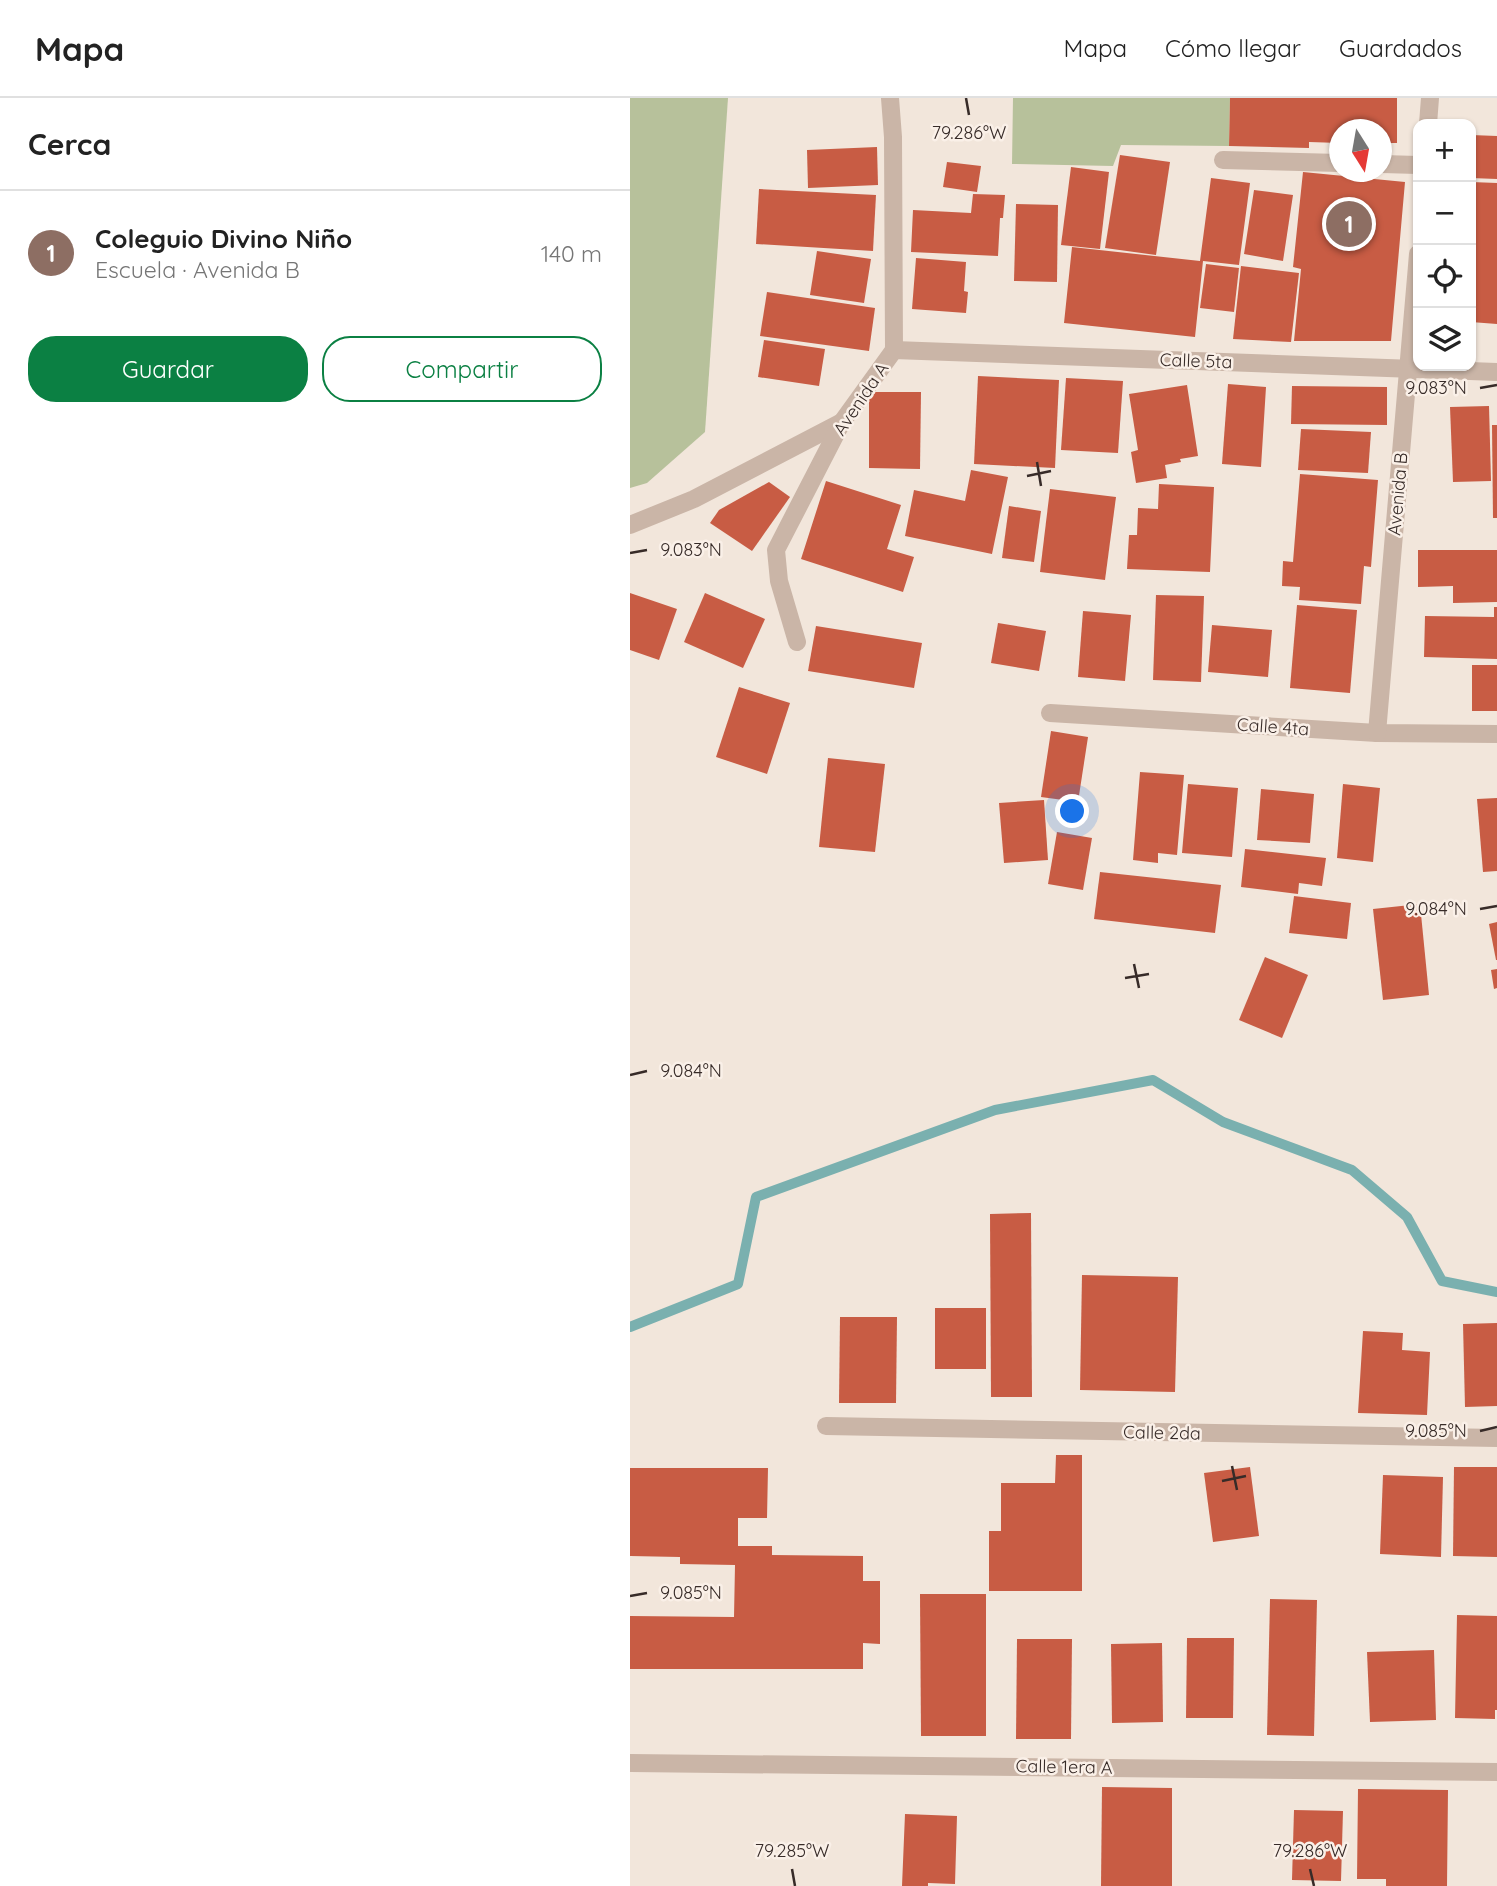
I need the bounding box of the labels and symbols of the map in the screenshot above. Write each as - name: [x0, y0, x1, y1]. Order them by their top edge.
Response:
- north arrow: [1329, 119, 1392, 182]
- text: 79.286°W: [932, 121, 1006, 144]
- pin: 1: [1326, 198, 1372, 250]
- street label: Calle 5ta: [1159, 348, 1233, 373]
- street label: Avenida A: [828, 357, 894, 440]
- text: 9.083°N: [1405, 376, 1467, 399]
- street label: Avenida B: [1382, 451, 1413, 537]
- text: 9.083°N: [660, 538, 722, 561]
- street label: Calle 4ta: [1236, 713, 1310, 740]
- your location: [1055, 794, 1089, 828]
- text: 9.084°N: [1405, 897, 1467, 920]
- text: 9.084°N: [660, 1059, 722, 1082]
- text: 9.085°N: [1405, 1419, 1467, 1442]
- street label: Calle 2da: [1123, 1420, 1201, 1445]
- text: 9.085°N: [660, 1581, 722, 1604]
- street label: Calle 1era A: [1015, 1754, 1113, 1779]
- text: 79.285°W: [755, 1839, 829, 1862]
- text: 79.286°W: [1273, 1839, 1347, 1862]

